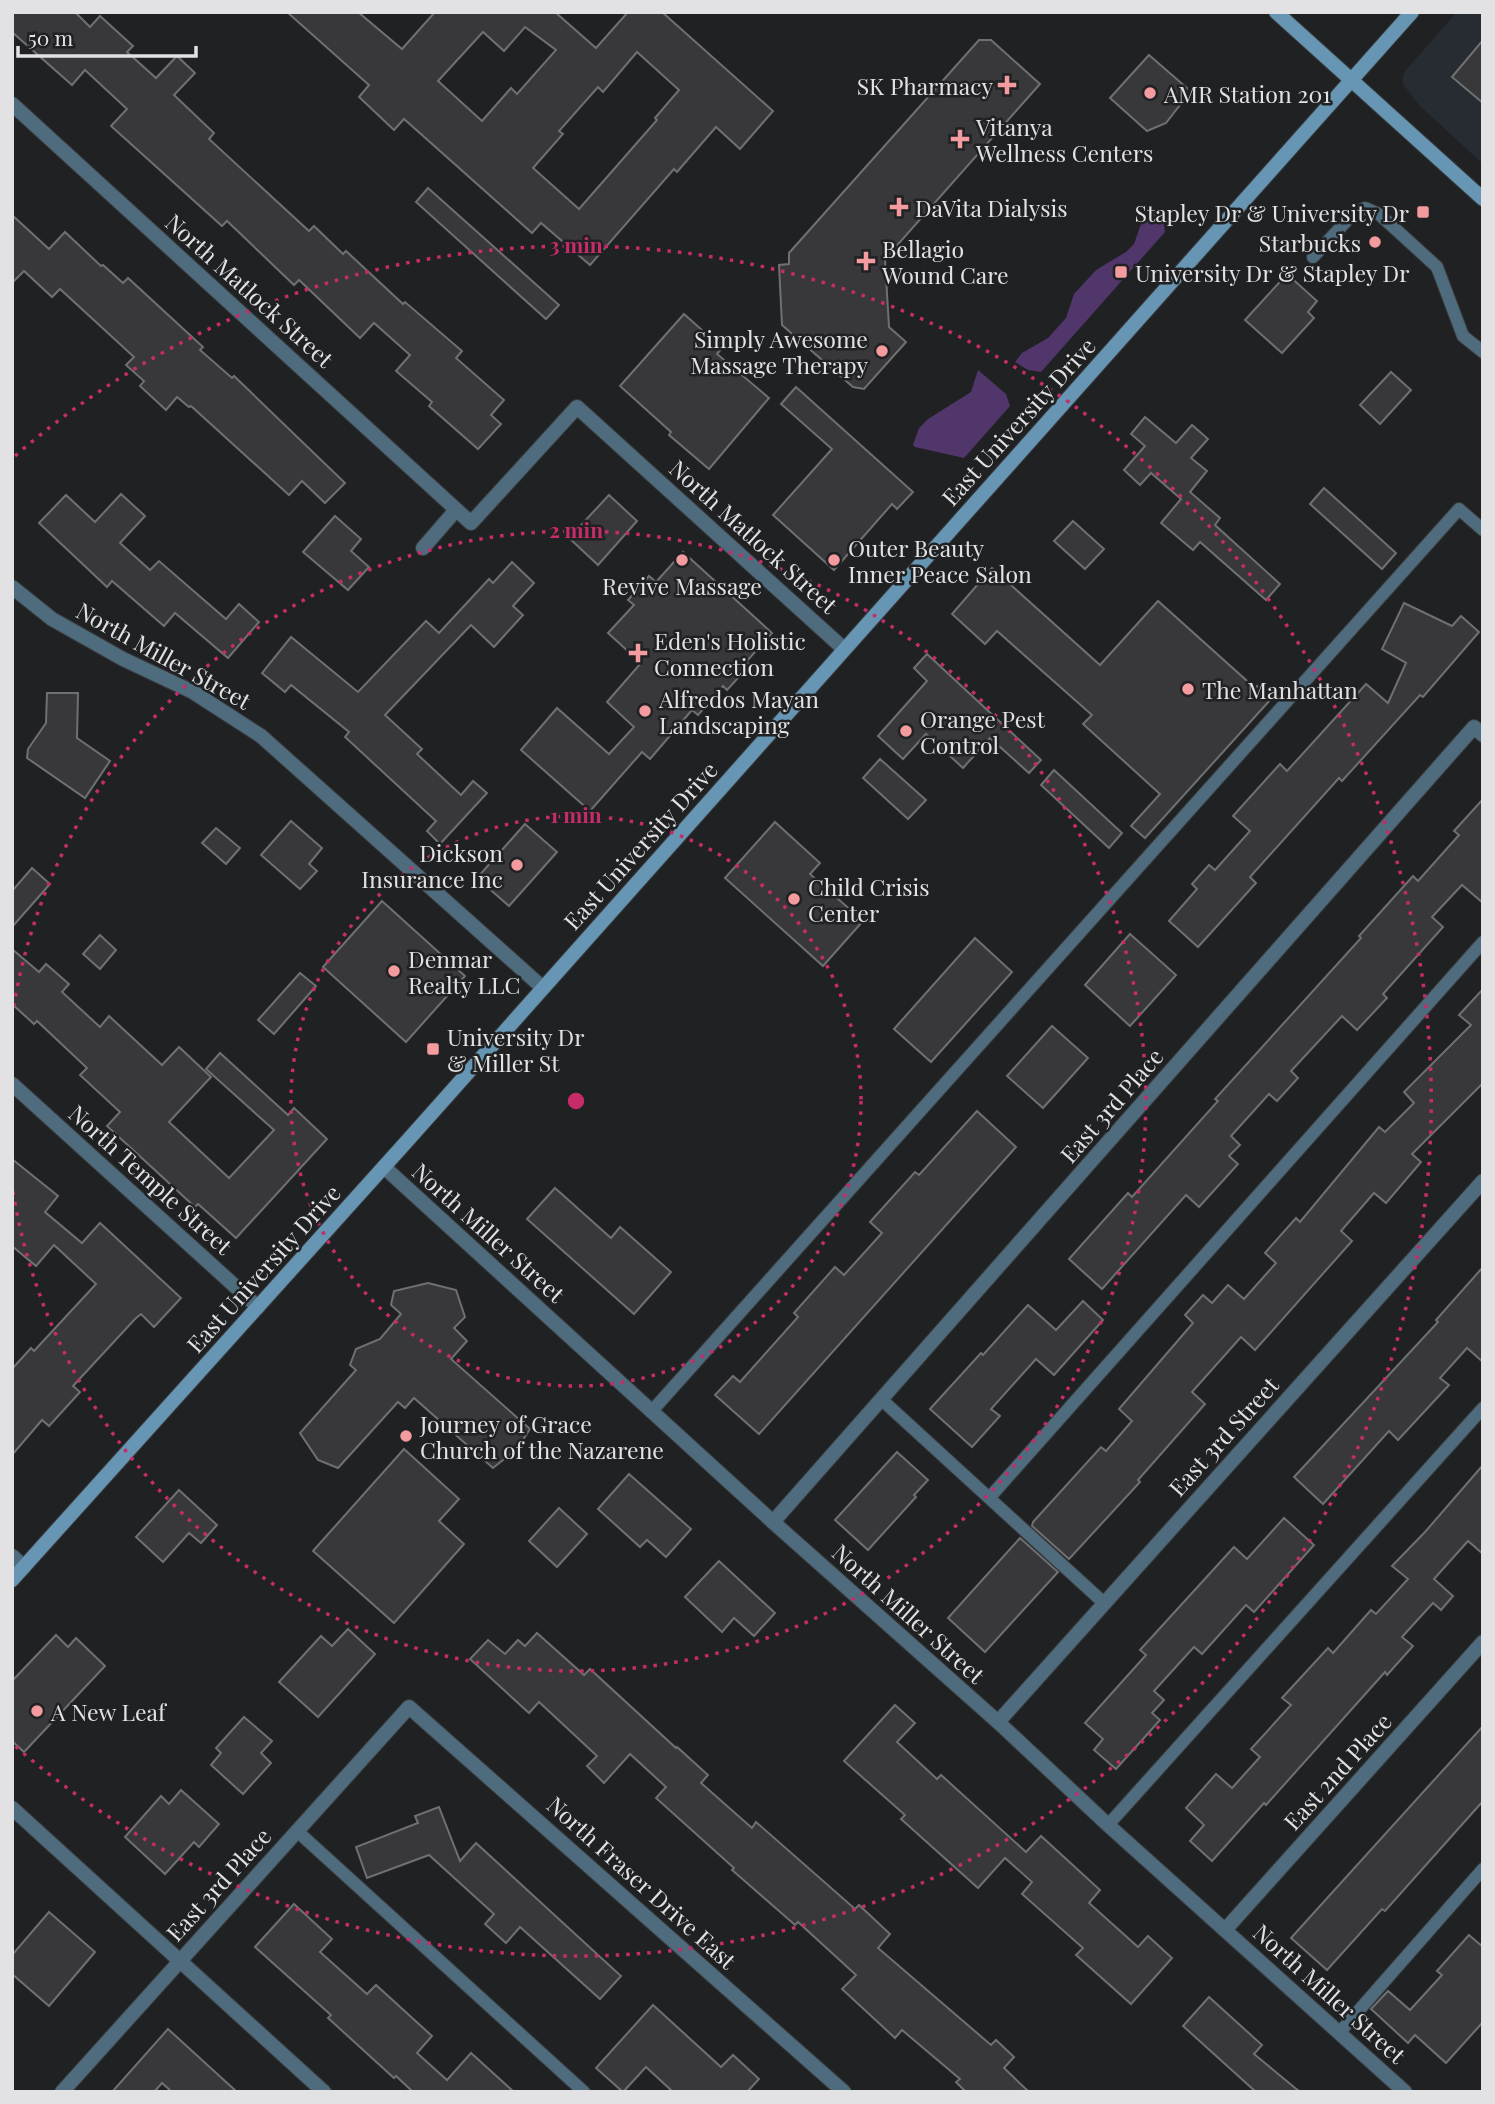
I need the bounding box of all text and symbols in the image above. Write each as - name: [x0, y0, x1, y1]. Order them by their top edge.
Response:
- scale bar: [18, 14, 196, 58]
- text: 50 m: [28, 23, 74, 51]
- place label: SK Pharmacy: [857, 70, 993, 101]
- marker: SK Pharmacy: [999, 77, 1015, 93]
- place label: AMR Station 201: [1163, 78, 1331, 109]
- marker: AMR Station 201: [1142, 85, 1158, 101]
- place label: Vitanya Wellness Centers: [975, 111, 1153, 168]
- marker: Vitanya Wellness Centers: [950, 129, 970, 149]
- place label: DaVita Dialysis: [915, 192, 1067, 223]
- marker: DaVita Dialysis: [889, 197, 909, 217]
- place label: Stapley Dr & University Dr: [1135, 197, 1409, 228]
- marker: Stapley Dr & University Dr: [1415, 204, 1431, 220]
- street label: North Matlock Street: [160, 206, 341, 374]
- place label: Starbucks: [1259, 227, 1361, 258]
- text: 3 min: [549, 230, 603, 258]
- place label: Bellagio Wound Care: [881, 233, 1009, 290]
- marker: Starbucks: [1367, 234, 1383, 250]
- marker: Bellagio Wound Care: [856, 251, 876, 271]
- place label: University Dr & Stapley Dr: [1135, 257, 1409, 288]
- marker: University Dr & Stapley Dr: [1113, 264, 1129, 280]
- place label: Simply Awesome Massage Therapy: [690, 323, 868, 380]
- street label: East University Drive: [934, 330, 1102, 512]
- marker: Simply Awesome Massage Therapy: [874, 343, 890, 359]
- street label: North Matlock Street: [664, 452, 845, 620]
- text: 2 min: [549, 515, 603, 543]
- place label: Outer Beauty Inner Peace Salon: [848, 532, 1032, 589]
- marker: Revive Massage: [674, 552, 690, 568]
- marker: Outer Beauty Inner Peace Salon: [826, 552, 842, 568]
- place label: Revive Massage: [602, 570, 762, 601]
- street label: North Miller Street: [71, 594, 257, 716]
- place label: Eden's Holistic Connection: [654, 625, 806, 682]
- marker: Eden's Holistic Connection: [628, 643, 648, 663]
- place label: The Manhattan: [1202, 674, 1358, 705]
- marker: The Manhattan: [1180, 681, 1196, 697]
- place label: Alfredos Mayan Landscaping: [658, 683, 819, 740]
- marker: Alfredos Mayan Landscaping: [637, 703, 653, 719]
- place label: Orange Pest Control: [920, 703, 1046, 760]
- marker: Orange Pest Control: [898, 723, 914, 739]
- street label: East University Drive: [556, 754, 724, 936]
- text: 1 min: [550, 800, 602, 828]
- place label: Dickson Insurance Inc: [361, 837, 503, 894]
- marker: Dickson Insurance Inc: [509, 857, 525, 873]
- place label: Child Crisis Center: [808, 871, 930, 928]
- marker: Child Crisis Center: [786, 891, 802, 907]
- place label: Denmar Realty LLC: [408, 943, 520, 1000]
- marker: Denmar Realty LLC: [386, 963, 402, 979]
- place label: University Dr & Miller St: [447, 1021, 584, 1078]
- marker: University Dr & Miller St: [425, 1041, 441, 1057]
- street label: East 3rd Place: [1053, 1041, 1169, 1169]
- centre of rings: [564, 1089, 588, 1113]
- street label: North Temple Street: [63, 1097, 240, 1261]
- street label: North Miller Street: [406, 1155, 572, 1309]
- street label: East University Drive: [179, 1177, 347, 1359]
- street label: East 3rd Street: [1161, 1369, 1285, 1502]
- place label: Journey of Grace Church of the Nazarene: [419, 1408, 664, 1465]
- marker: Journey of Grace Church of the Nazarene: [398, 1428, 414, 1444]
- street label: North Miller Street: [826, 1536, 992, 1690]
- place label: A New Leaf: [50, 1696, 168, 1727]
- marker: A New Leaf: [29, 1703, 45, 1719]
- street label: East 2nd Place: [1276, 1706, 1398, 1836]
- street label: North Fraser Drive East: [541, 1789, 744, 1976]
- street label: East 3rd Place: [159, 1821, 277, 1947]
- street label: North Miller Street: [1247, 1916, 1413, 2070]

